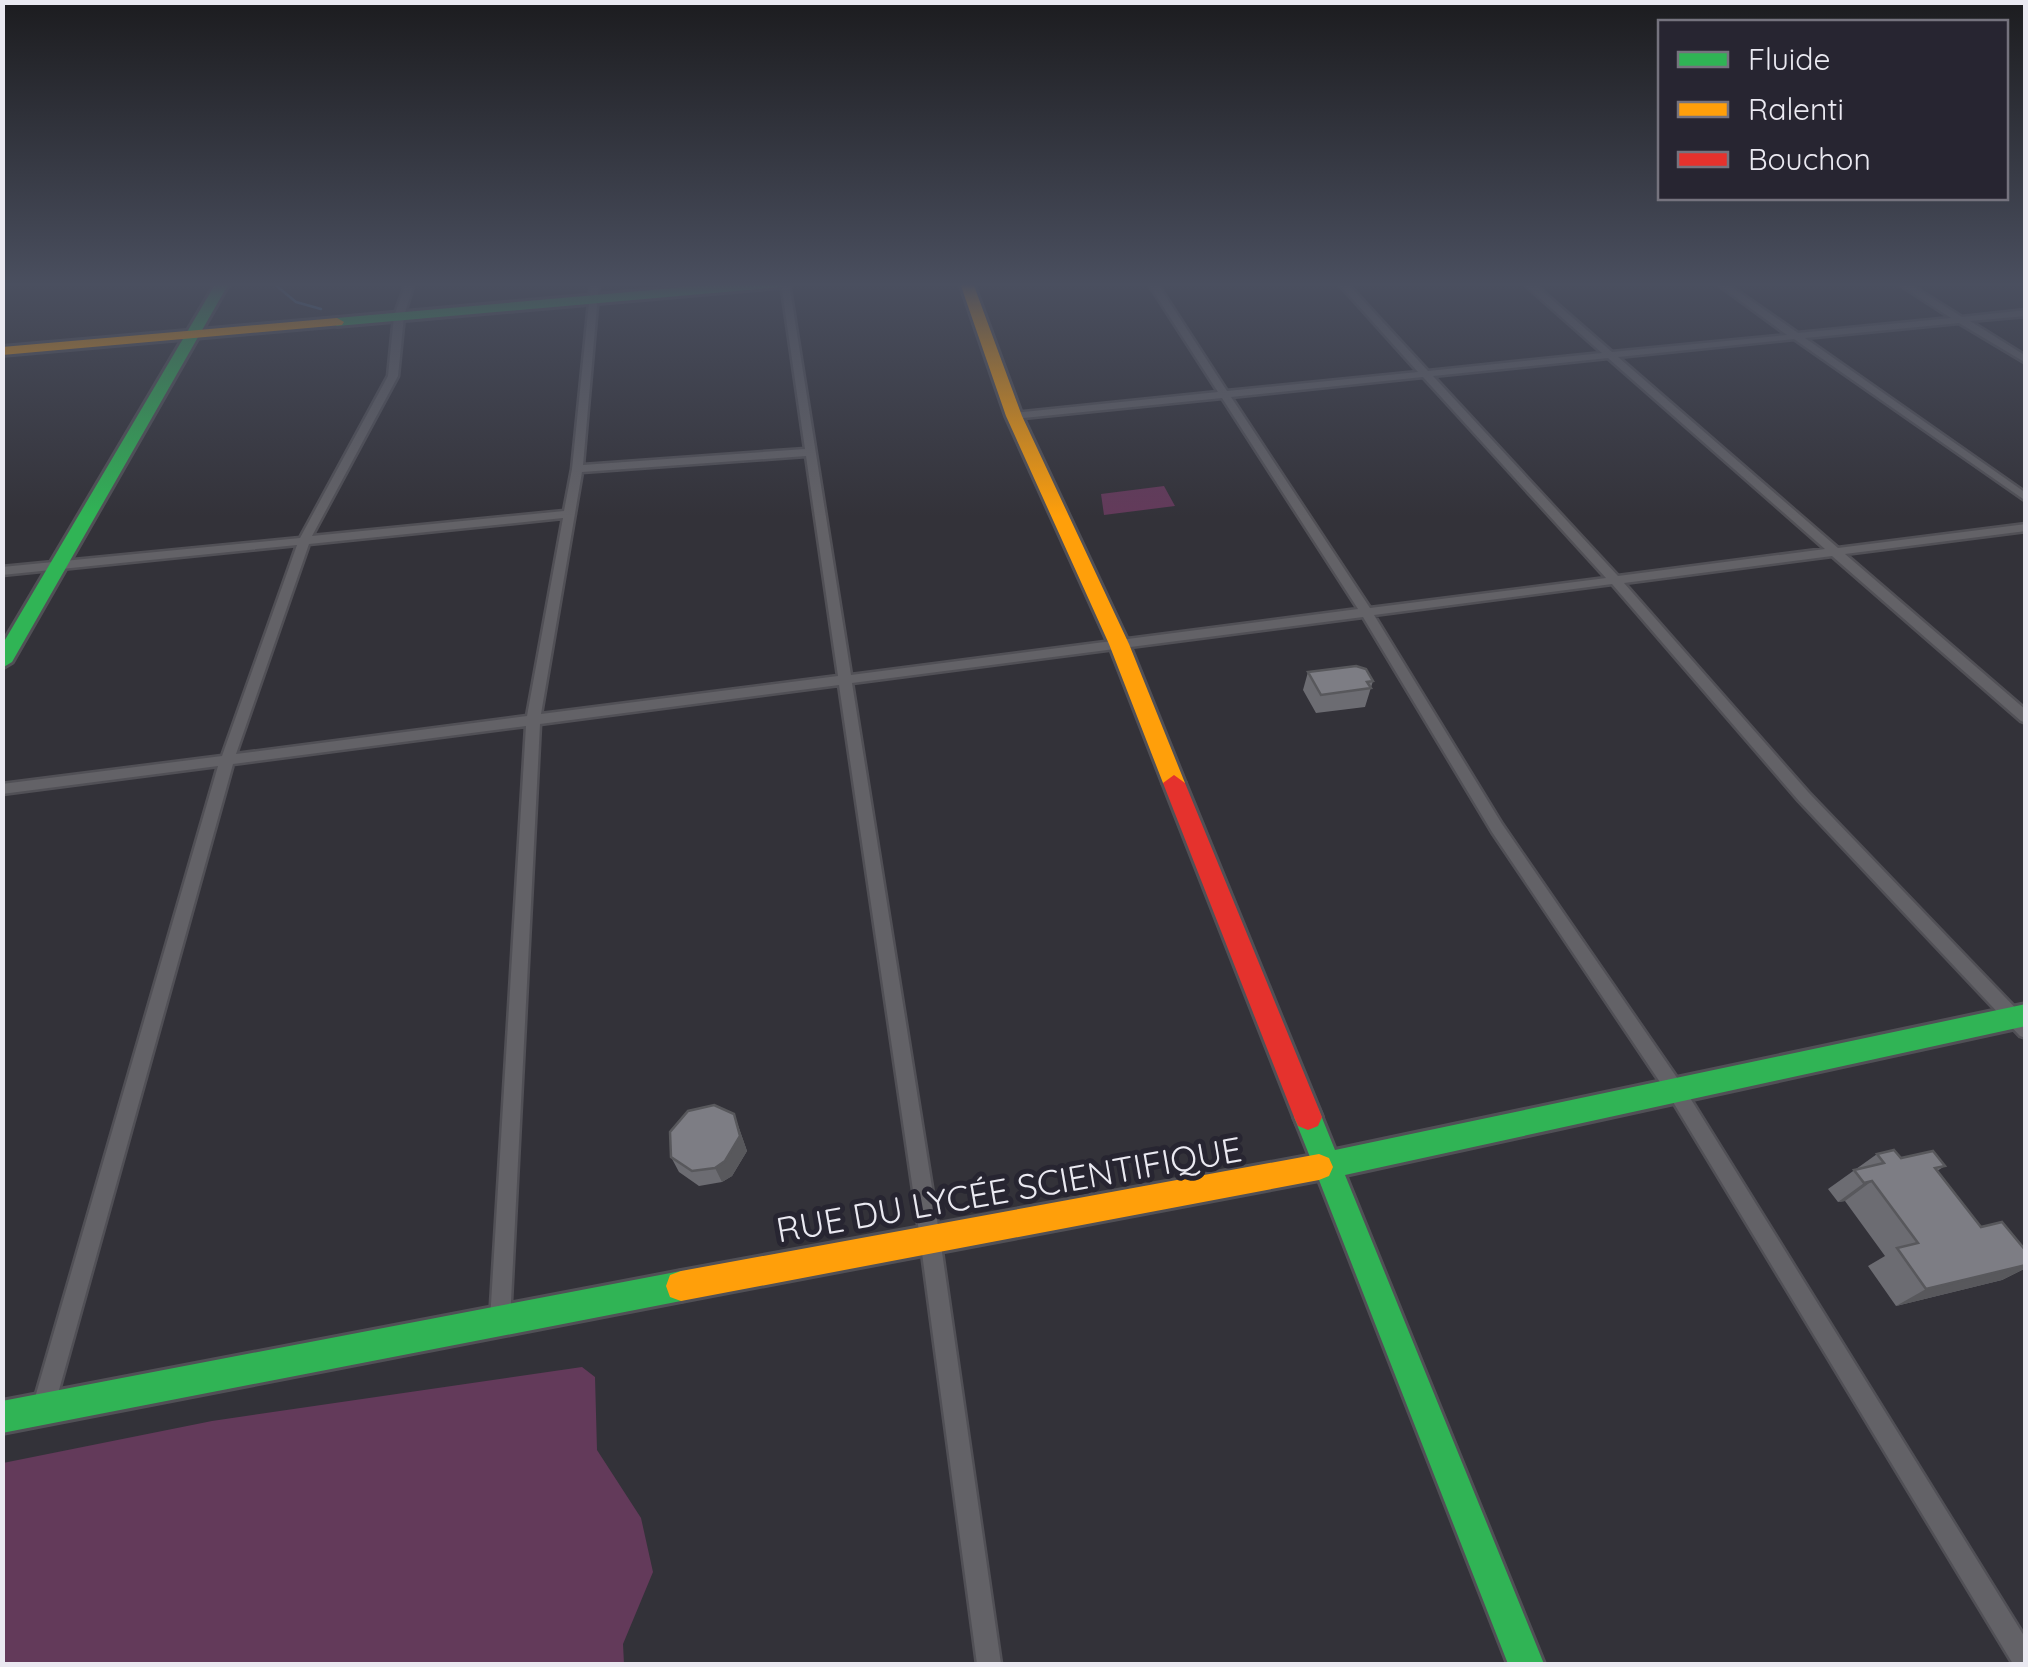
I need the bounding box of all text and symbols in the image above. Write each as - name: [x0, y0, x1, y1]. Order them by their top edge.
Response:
- legend: [1658, 20, 2008, 200]
- text: Fluide: [1748, 40, 1830, 78]
- text: Ralenti: [1748, 90, 1844, 128]
- text: Bouchon: [1748, 140, 1871, 178]
- street label: RUE DU LYCÉE SCIENTIFIQUE: [773, 1126, 1245, 1252]

